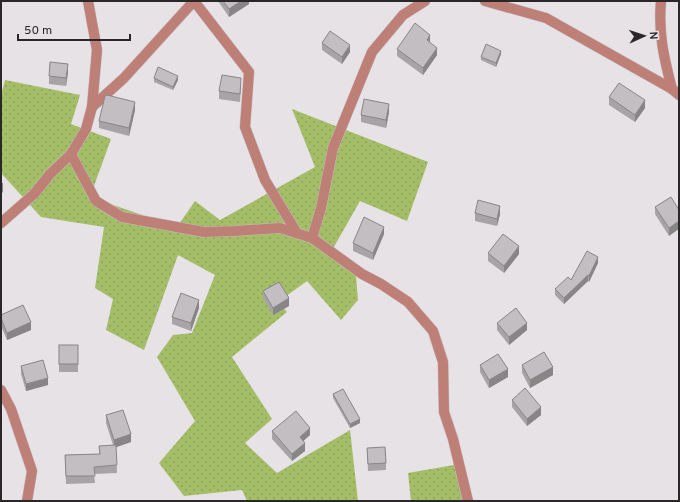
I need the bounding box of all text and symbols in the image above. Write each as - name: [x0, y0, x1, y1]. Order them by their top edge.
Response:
- scale bar: [18, 16, 130, 42]
- north arrow: [624, 16, 664, 56]
- text: 50 m: [24, 23, 52, 39]
- text: N: [646, 31, 660, 40]

